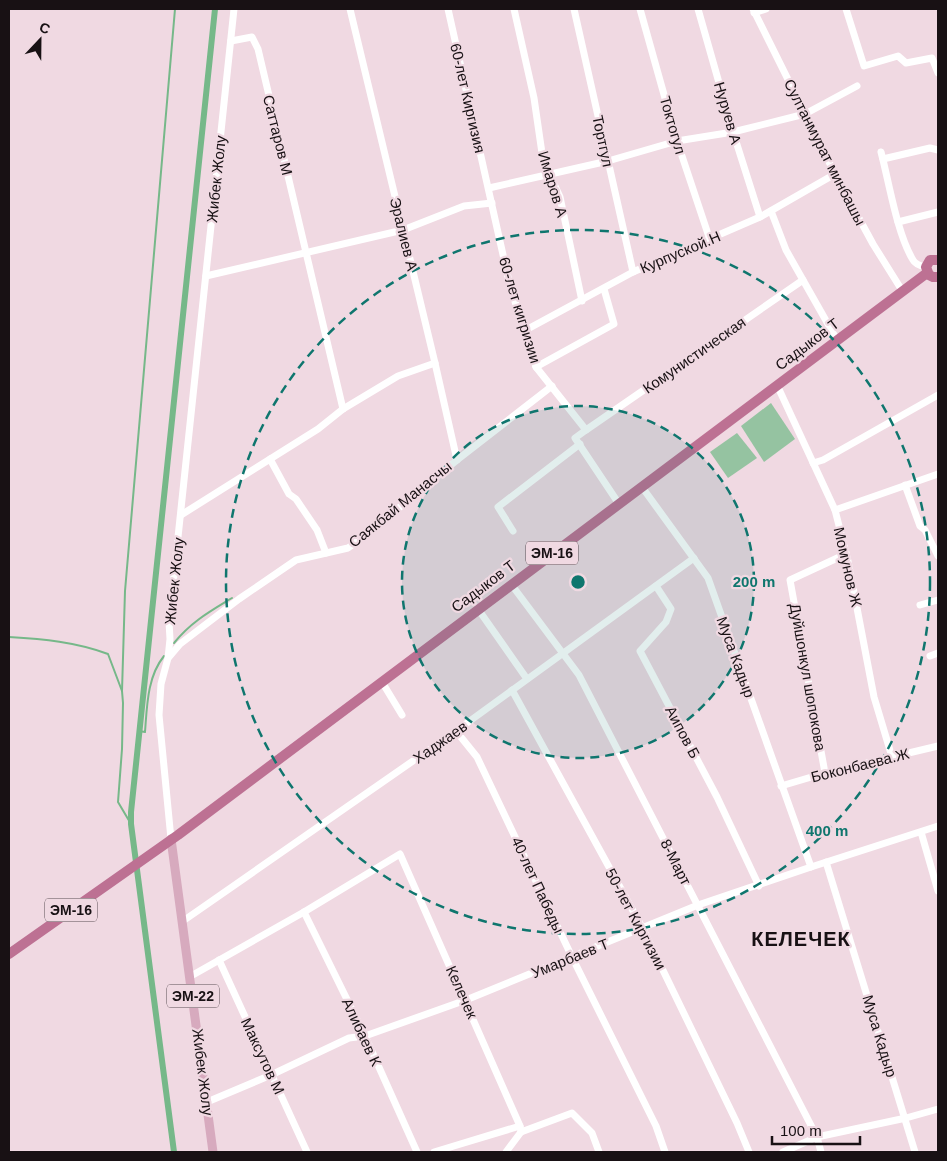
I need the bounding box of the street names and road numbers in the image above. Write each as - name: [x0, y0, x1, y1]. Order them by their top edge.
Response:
- street label: 60-лет Киргизия: [447, 42, 489, 154]
- street label: Султанмурат минбашы: [781, 76, 869, 228]
- street label: Нуруев А: [711, 80, 745, 146]
- street label: Саттаров М: [260, 93, 296, 177]
- street label: Токтогул: [657, 94, 689, 156]
- street label: Тортгул: [589, 113, 617, 169]
- street label: Жибек Жолу: [203, 134, 229, 223]
- street label: Имаров А: [535, 149, 571, 219]
- street label: Эралиев А: [387, 196, 421, 272]
- street label: Курпуской.Н: [637, 227, 723, 277]
- street label: 60-лет кигризии: [496, 255, 544, 365]
- street label: Комунистическая: [639, 313, 749, 397]
- street label: Садыков Т: [772, 315, 842, 373]
- street label: Саякбай Манасчы: [345, 457, 455, 551]
- street label: Момунов Ж: [831, 525, 865, 609]
- street label: Жибек Жолу: [161, 536, 187, 625]
- road number: ЭМ-16: [526, 542, 578, 564]
- street label: Садыков Т: [448, 557, 518, 615]
- street label: Дуйшонкул шопокова: [787, 602, 830, 753]
- street label: Муса Кадыр: [713, 614, 759, 700]
- street label: Аипов Б: [662, 703, 704, 761]
- street label: Хаджаев: [410, 717, 470, 767]
- street label: Боконбаева.Ж: [809, 745, 911, 785]
- street label: 40-лет Пабеды: [508, 834, 568, 936]
- street label: 8-Март: [657, 836, 695, 888]
- street label: 50-лет Киргизии: [602, 865, 670, 973]
- road number: ЭМ-16: [45, 898, 97, 922]
- street label: Умарбаев Т: [529, 935, 611, 981]
- street label: Келечек: [443, 963, 481, 1021]
- road number: ЭМ-22: [167, 984, 219, 1008]
- street label: Муса Кадыр: [859, 993, 901, 1079]
- street label: Алибаев К: [339, 995, 385, 1069]
- street label: Максутов М: [238, 1015, 288, 1097]
- street label: Жибек Жолу: [189, 1027, 217, 1117]

